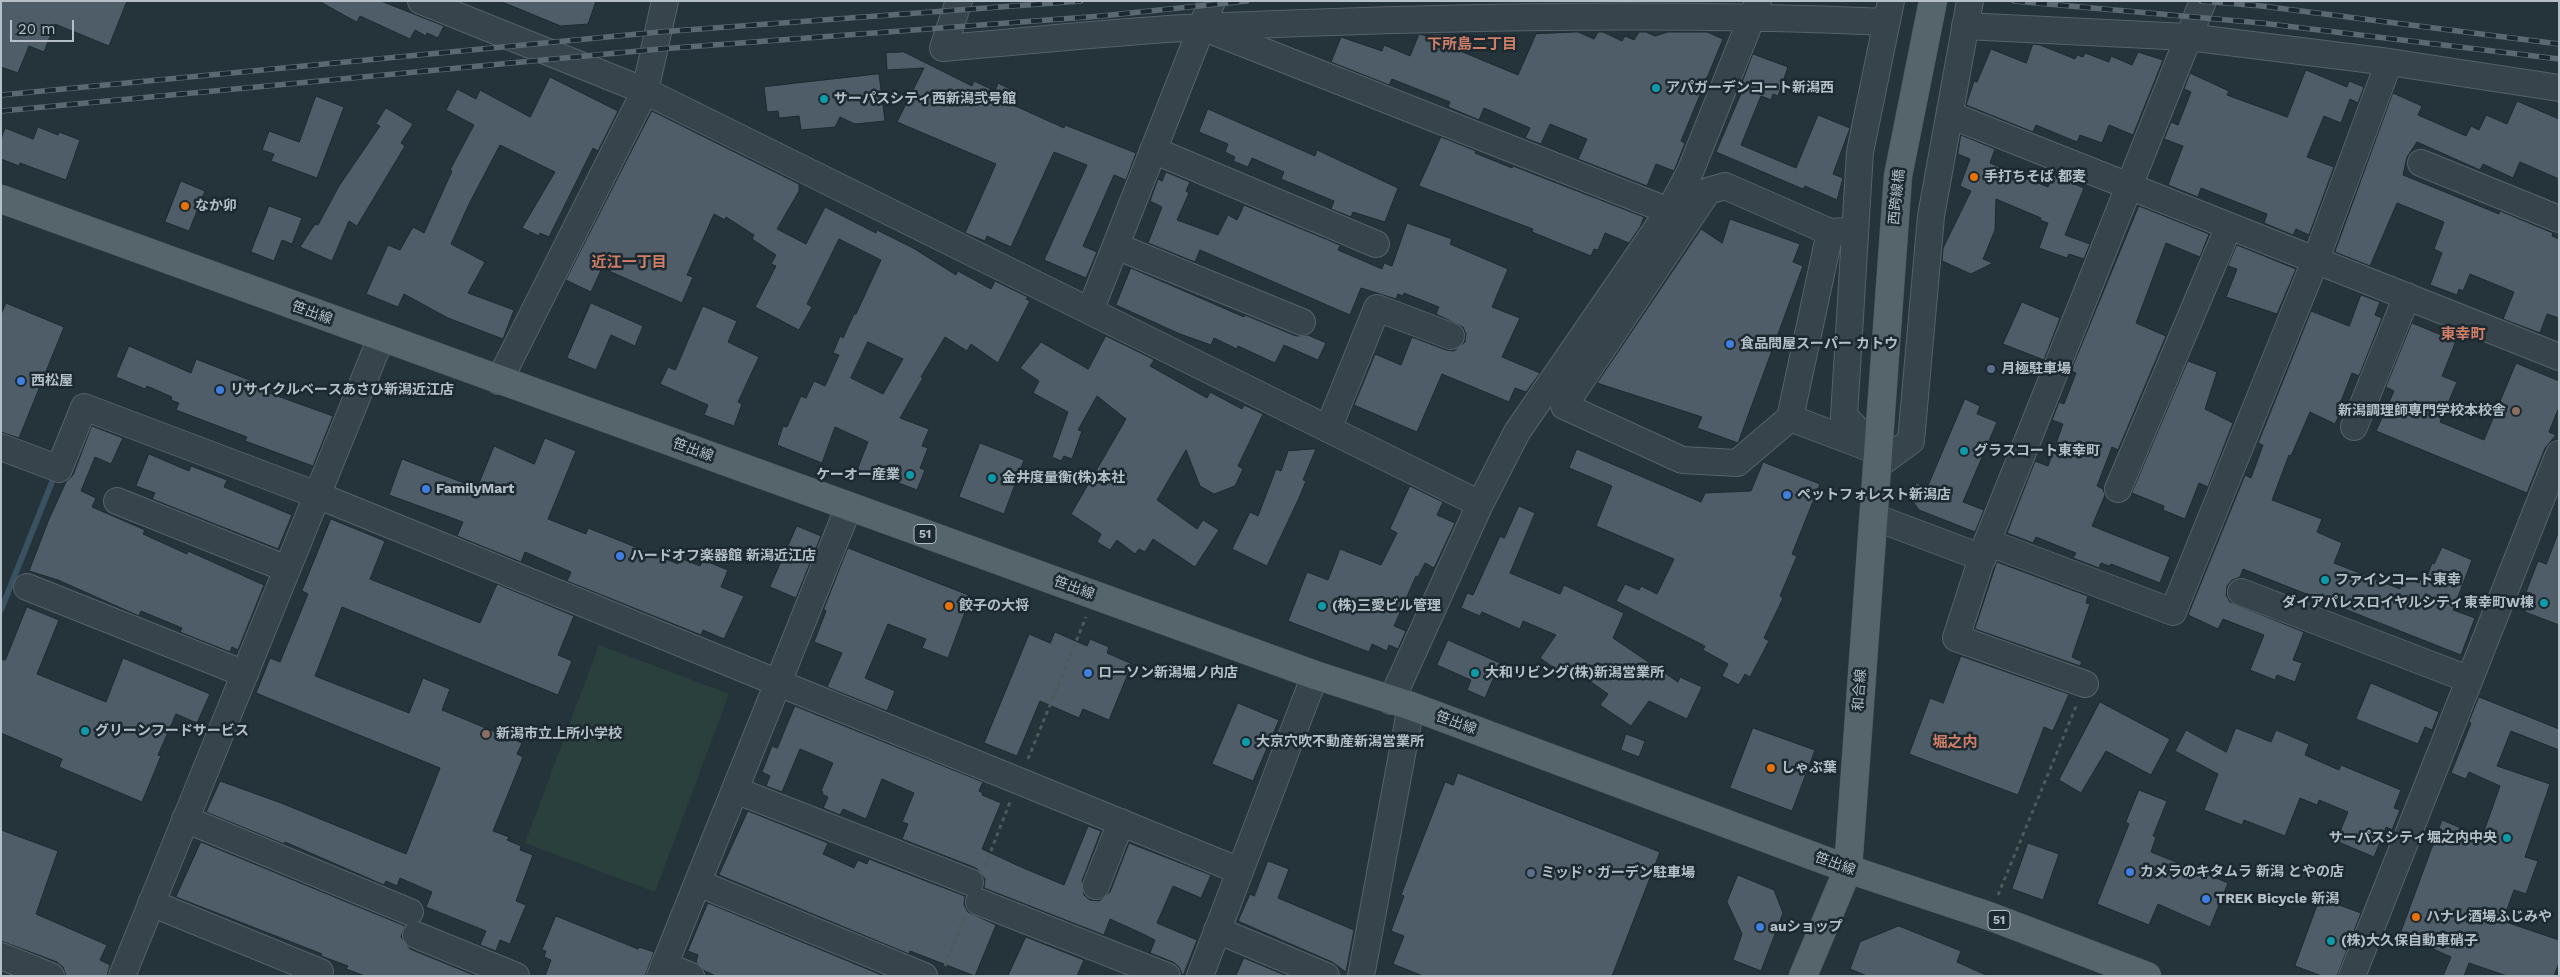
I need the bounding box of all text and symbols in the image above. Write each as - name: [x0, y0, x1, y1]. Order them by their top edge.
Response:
- scale bar: [12, 10, 76, 42]
- text: 20 m: [18, 20, 56, 38]
- district label: 下所島二丁目: [1427, 36, 1517, 54]
- place label: アパガーデンコート新潟西: [1666, 80, 1834, 96]
- marker: アパガーデンコート新潟西: [1650, 82, 1662, 94]
- place label: サーパスシティ西新潟弐号館: [834, 91, 1016, 107]
- marker: サーパスシティ西新潟弐号館: [818, 93, 830, 105]
- street label: 西跨線橋: [1886, 168, 1908, 226]
- place label: 手打ちそば 都麦: [1984, 169, 2086, 185]
- marker: 手打ちそば 都麦: [1968, 171, 1980, 183]
- place label: なか卯: [195, 198, 237, 214]
- marker: なか卯: [179, 200, 191, 212]
- district label: 近江一丁目: [592, 254, 666, 272]
- street label: 笹出線: [289, 298, 335, 328]
- district label: 東幸町: [2441, 326, 2485, 344]
- place label: 食品問屋スーパー カトウ: [1740, 336, 1898, 352]
- marker: 食品問屋スーパー カトウ: [1724, 338, 1736, 350]
- place label: 月極駐車場: [2001, 361, 2071, 377]
- marker: 月極駐車場: [1985, 363, 1997, 375]
- place label: 西松屋: [31, 373, 73, 389]
- marker: 西松屋: [15, 375, 27, 387]
- place label: リサイクルベースあさひ新潟近江店: [230, 382, 454, 398]
- marker: リサイクルベースあさひ新潟近江店: [214, 384, 226, 396]
- place label: 新潟調理師専門学校本校舎: [2338, 403, 2506, 419]
- marker: 新潟調理師専門学校本校舎: [2510, 405, 2522, 417]
- street label: 笹出線: [670, 435, 716, 465]
- place label: グラスコート東幸町: [1974, 443, 2100, 459]
- marker: グラスコート東幸町: [1958, 445, 1970, 457]
- place label: ケーオー産業: [816, 467, 900, 483]
- marker: ケーオー産業: [904, 469, 916, 481]
- place label: 金井度量衡(株)本社: [1002, 470, 1125, 486]
- marker: 金井度量衡(株)本社: [986, 472, 998, 484]
- place label: FamilyMart: [436, 481, 514, 497]
- marker: FamilyMart: [420, 483, 432, 495]
- place label: ペットフォレスト新潟店: [1797, 487, 1951, 503]
- marker: ペットフォレスト新潟店: [1781, 489, 1793, 501]
- road number: 51: [914, 524, 936, 544]
- place label: ハードオフ楽器館 新潟近江店: [630, 548, 816, 564]
- marker: ハードオフ楽器館 新潟近江店: [614, 550, 626, 562]
- place label: ファインコート東幸: [2335, 572, 2461, 588]
- street label: 笹出線: [1051, 573, 1097, 603]
- marker: ファインコート東幸: [2319, 574, 2331, 586]
- place label: ダイアパレスロイヤルシティ東幸町W棟: [2282, 595, 2534, 611]
- marker: ダイアパレスロイヤルシティ東幸町W棟: [2538, 597, 2550, 609]
- place label: 餃子の大将: [959, 598, 1029, 614]
- place label: (株)三愛ビル管理: [1332, 598, 1441, 614]
- marker: 餃子の大将: [943, 600, 955, 612]
- marker: (株)三愛ビル管理: [1316, 600, 1328, 612]
- place label: ローソン新潟堀ノ内店: [1098, 665, 1238, 681]
- place label: 大和リビング(株)新潟営業所: [1485, 665, 1664, 681]
- marker: ローソン新潟堀ノ内店: [1082, 667, 1094, 679]
- marker: 大和リビング(株)新潟営業所: [1469, 667, 1481, 679]
- street label: 和合線: [1850, 668, 1870, 712]
- street label: 笹出線: [1433, 708, 1479, 738]
- place label: グリーンフードサービス: [95, 723, 249, 739]
- marker: グリーンフードサービス: [79, 725, 91, 737]
- place label: 新潟市立上所小学校: [496, 726, 622, 742]
- marker: 新潟市立上所小学校: [480, 728, 492, 740]
- place label: 大京穴吹不動産新潟営業所: [1256, 734, 1424, 750]
- district label: 堀之内: [1933, 734, 1977, 752]
- marker: 大京穴吹不動産新潟営業所: [1240, 736, 1252, 748]
- place label: しゃぶ葉: [1781, 760, 1837, 776]
- marker: しゃぶ葉: [1765, 762, 1777, 774]
- place label: サーパスシティ堀之内中央: [2329, 830, 2497, 846]
- marker: サーパスシティ堀之内中央: [2501, 832, 2513, 844]
- street label: 笹出線: [1812, 849, 1858, 879]
- place label: カメラのキタムラ 新潟 とやの店: [2140, 864, 2344, 880]
- place label: ミッド・ガーデン駐車場: [1541, 865, 1695, 881]
- marker: カメラのキタムラ 新潟 とやの店: [2124, 866, 2136, 878]
- marker: ミッド・ガーデン駐車場: [1525, 867, 1537, 879]
- place label: TREK Bicycle 新潟: [2216, 891, 2339, 907]
- marker: TREK Bicycle 新潟: [2200, 893, 2212, 905]
- place label: ハナレ酒場ふじみや: [2426, 909, 2552, 925]
- road number: 51: [1988, 910, 2010, 930]
- marker: ハナレ酒場ふじみや: [2410, 911, 2422, 923]
- place label: auショップ: [1770, 919, 1843, 935]
- marker: auショップ: [1754, 921, 1766, 933]
- place label: (株)大久保自動車硝子: [2341, 933, 2478, 949]
- marker: (株)大久保自動車硝子: [2325, 935, 2337, 947]

